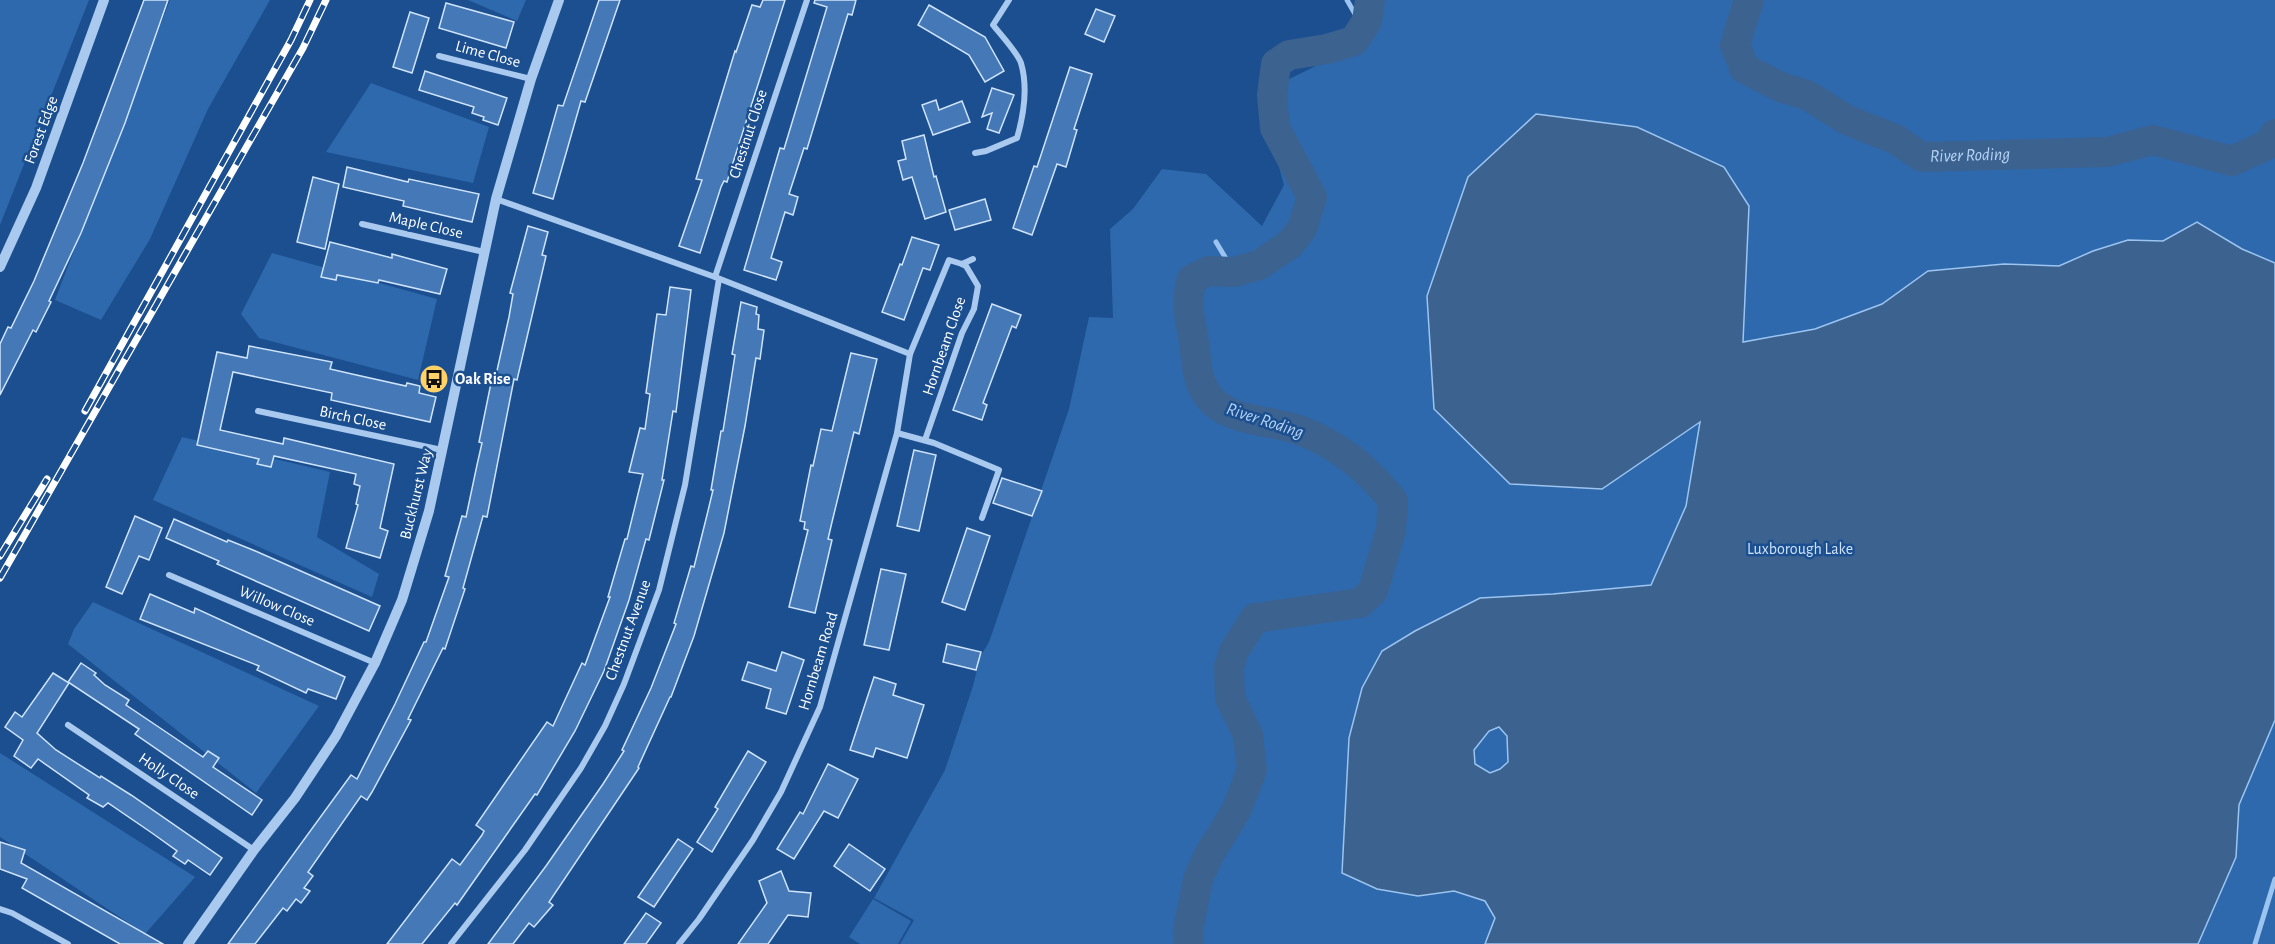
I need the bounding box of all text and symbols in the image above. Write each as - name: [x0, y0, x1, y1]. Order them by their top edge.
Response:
- street label: Lime Close: [454, 38, 522, 70]
- street label: Chestnut Close: [726, 87, 770, 181]
- street label: Forest Edge: [21, 94, 61, 166]
- water label: River Roding: [1930, 146, 2011, 166]
- street label: Maple Close: [387, 209, 465, 241]
- street label: Hornbeam Close: [920, 294, 968, 398]
- bus stop icon: Oak Rise: [418, 363, 450, 395]
- place label: Oak Rise: [455, 371, 511, 387]
- water label: River Roding: [1224, 400, 1306, 442]
- street label: Birch Close: [318, 403, 388, 433]
- street label: Buckhurst Way: [397, 447, 436, 541]
- park label: Luxborough Lake: [1747, 541, 1853, 557]
- street label: Chestnut Avenue: [602, 578, 654, 682]
- street label: Willow Close: [237, 583, 317, 629]
- street label: Hornbeam Road: [795, 610, 841, 712]
- street label: Holly Close: [135, 750, 202, 803]

